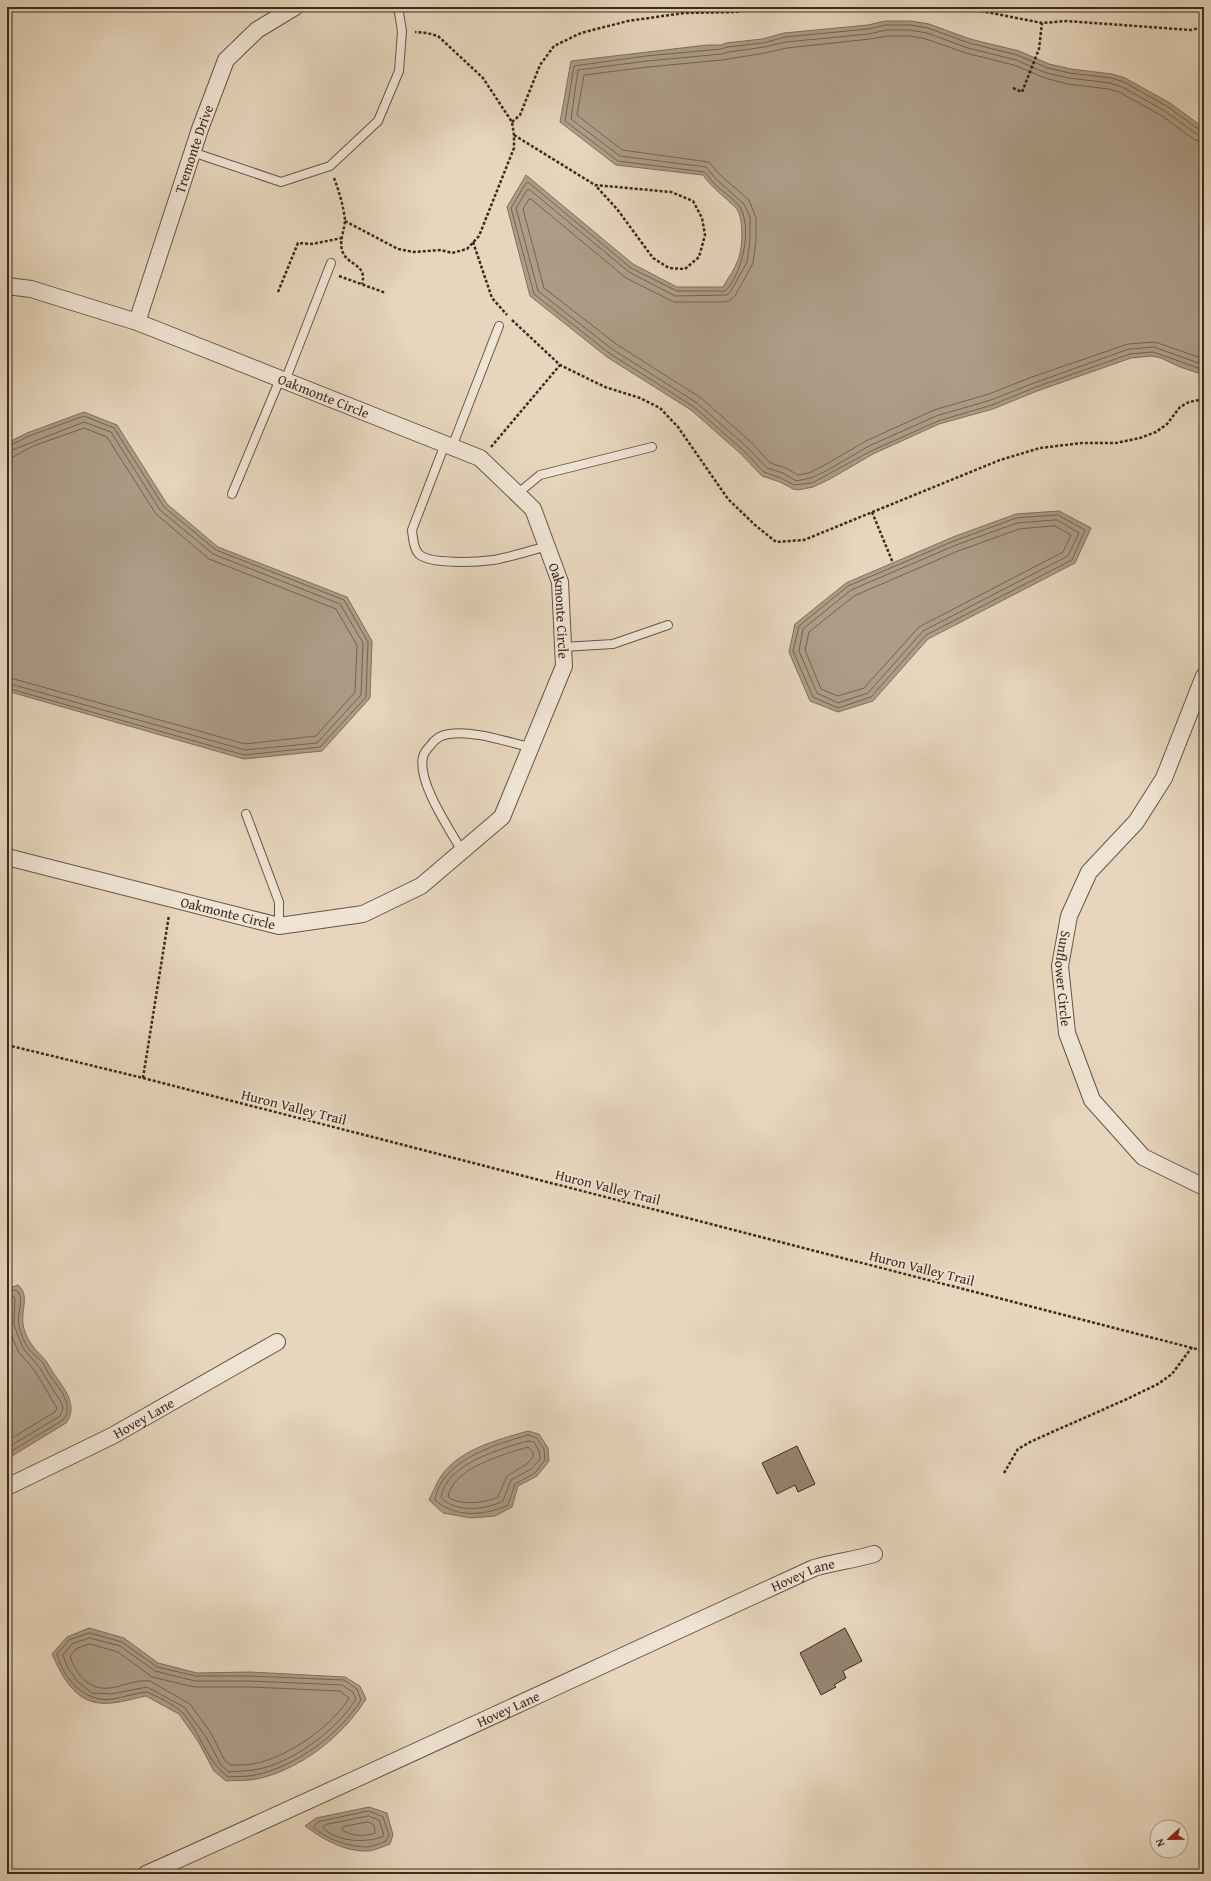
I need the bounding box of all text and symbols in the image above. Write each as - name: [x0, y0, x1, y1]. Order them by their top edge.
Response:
- street label: Tremonte Drive: [170, 101, 218, 196]
- street label: Oakmonte Circle: [275, 369, 373, 423]
- street label: Oakmonte Circle: [544, 560, 574, 660]
- street label: Oakmonte Circle: [179, 892, 278, 935]
- street label: Sunflower Circle: [1050, 929, 1076, 1028]
- street label: Huron Valley Trail: [239, 1084, 349, 1130]
- street label: Huron Valley Trail: [553, 1164, 663, 1210]
- street label: Huron Valley Trail: [867, 1245, 977, 1291]
- street label: Hovey Lane: [109, 1392, 178, 1443]
- street label: Hovey Lane: [768, 1553, 837, 1596]
- street label: Hovey Lane: [473, 1686, 543, 1732]
- north arrow: [1149, 1819, 1189, 1859]
- text: N: [1151, 1836, 1169, 1849]

